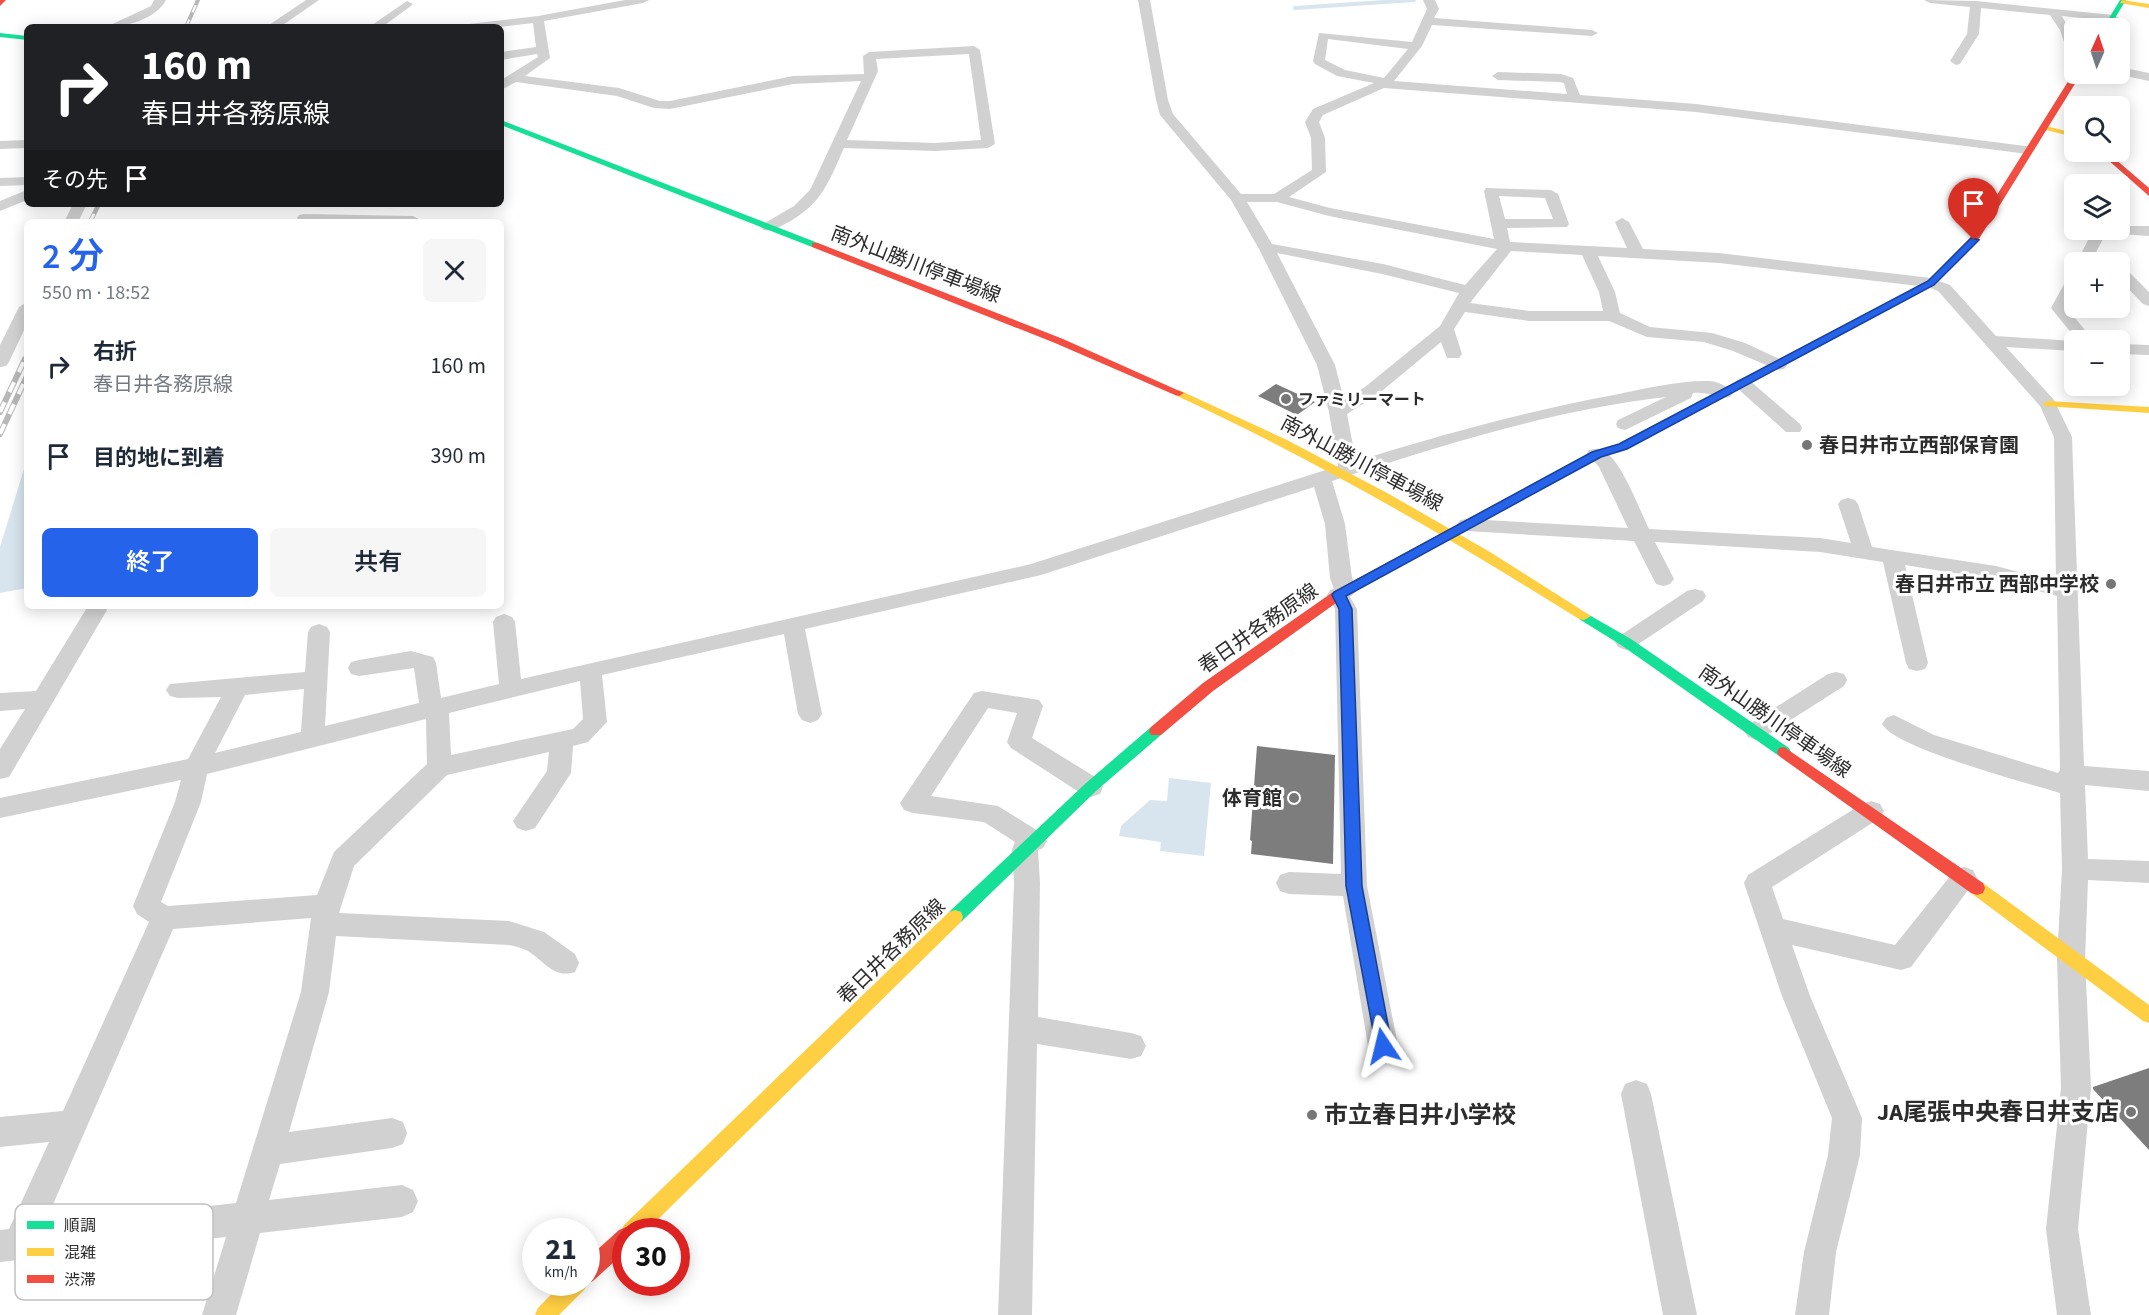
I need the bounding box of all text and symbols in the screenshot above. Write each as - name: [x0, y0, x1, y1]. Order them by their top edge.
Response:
- north arrow: [2064, 18, 2130, 84]
- map controls: [2064, 18, 2130, 396]
- text: 160 m: [141, 36, 252, 96]
- icon: right: [42, 48, 120, 126]
- text: 春日井各務原線: [141, 95, 330, 134]
- button: search: [2064, 96, 2130, 162]
- icon: arrive: [120, 162, 153, 195]
- text: その先: [42, 164, 108, 196]
- button: layers: [2064, 174, 2130, 240]
- pin: [1948, 178, 1999, 240]
- icon: arrive: [1957, 187, 1990, 220]
- street label: 南外山勝川停車場線: [827, 220, 1005, 310]
- text: 2 分: [42, 231, 104, 282]
- button: close: [423, 239, 486, 302]
- button: +: [2064, 252, 2130, 318]
- text: 550 m · 18:52: [42, 279, 150, 307]
- button: −: [2064, 330, 2130, 396]
- text: 右折: [93, 336, 137, 368]
- icon: right: [42, 350, 75, 383]
- text: 160 m: [431, 350, 486, 382]
- text: 春日井各務原線: [93, 371, 233, 399]
- place label: ファミリーマート: [1298, 389, 1426, 411]
- marker: ファミリーマート: [1279, 392, 1293, 406]
- street label: 南外山勝川停車場線: [1275, 409, 1448, 518]
- place label: 春日井市立西部保育園: [1819, 432, 2019, 460]
- marker: 春日井市立西部保育園: [1800, 438, 1814, 452]
- icon: arrive: [42, 440, 75, 473]
- text: 390 m: [431, 440, 486, 472]
- text: 目的地に到着: [93, 442, 225, 474]
- button: 終了: [42, 528, 258, 597]
- button: 共有: [270, 528, 486, 597]
- place label: 春日井市立 西部中学校: [1895, 571, 2099, 599]
- street label: 春日井各務原線: [1193, 577, 1324, 680]
- marker: 春日井市立 西部中学校: [2104, 577, 2118, 591]
- street label: 南外山勝川停車場線: [1693, 659, 1856, 785]
- place label: 体育館: [1222, 785, 1282, 813]
- marker: 体育館: [1287, 791, 1301, 805]
- street label: 春日井各務原線: [832, 893, 952, 1010]
- position arrow: [1351, 1014, 1415, 1078]
- place label: JA尾張中央春日井支店: [1877, 1095, 2119, 1130]
- place label: 市立春日井小学校: [1324, 1098, 1516, 1133]
- marker: JA尾張中央春日井支店: [2124, 1105, 2138, 1119]
- marker: 市立春日井小学校: [1305, 1108, 1319, 1122]
- legend: [15, 1204, 213, 1300]
- text: 順調: [64, 1215, 96, 1237]
- speed limit sign: 30: [612, 1218, 690, 1296]
- text: 21: [545, 1228, 577, 1271]
- text: 混雑: [64, 1242, 96, 1264]
- text: km/h: [544, 1262, 578, 1283]
- text: 渋滞: [64, 1269, 96, 1291]

